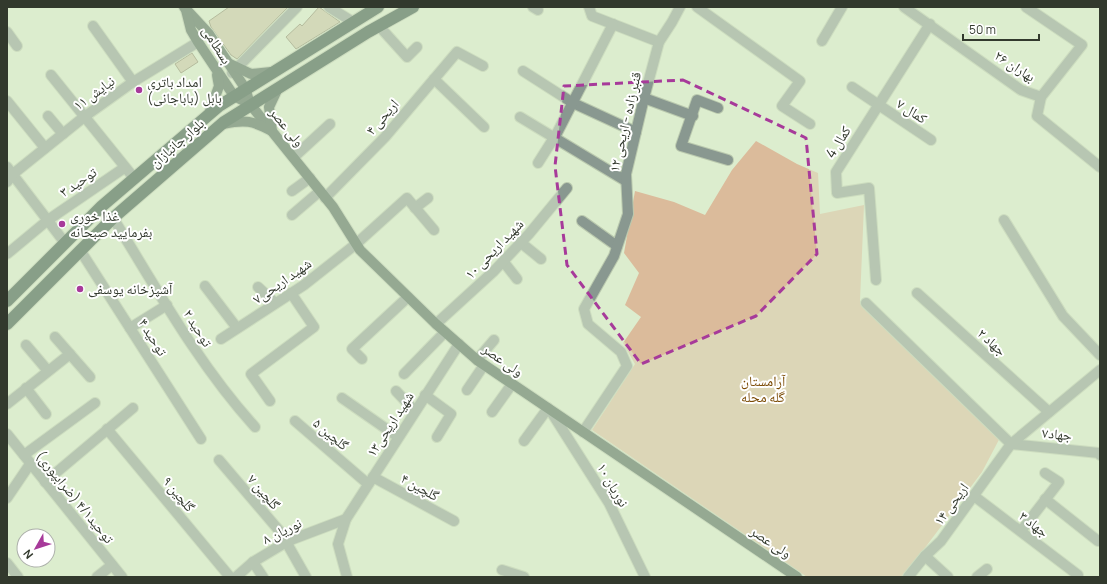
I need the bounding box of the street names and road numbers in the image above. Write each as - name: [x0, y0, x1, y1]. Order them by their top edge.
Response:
- street label: بسطامی: [198, 22, 237, 67]
- street label: بهاران ۲۶: [991, 45, 1039, 86]
- street label: قنبر زاده - اریحی ۱۲: [604, 70, 645, 174]
- street label: نیایش ۱۱: [69, 71, 118, 114]
- street label: کمال ۷: [893, 94, 931, 128]
- street label: اریحی ۴: [361, 95, 402, 139]
- street label: ولی عصر: [265, 102, 309, 150]
- street label: بلوار جانبازان: [145, 114, 208, 172]
- street label: کمال 4: [820, 122, 855, 161]
- street label: توحید ۳: [55, 162, 100, 201]
- street label: شهید اریحی ۱۰: [460, 214, 527, 283]
- street label: شهید اریحی۷: [248, 253, 315, 308]
- street label: توحید ۲: [179, 305, 217, 350]
- street label: توحید ۴: [134, 314, 172, 359]
- street label: جهاد ۲: [974, 324, 1011, 360]
- street label: ولی عصر: [478, 338, 527, 380]
- street label: شهید اریحی۱۳: [361, 387, 418, 460]
- street label: گلچین ۵: [310, 413, 353, 454]
- street label: جهاد۷: [1041, 422, 1073, 445]
- street label: توحید۴/۱ (ضرابپوری): [32, 446, 119, 547]
- street label: نوریان ۱۰: [593, 459, 634, 510]
- street label: گلچین ۴: [398, 468, 443, 505]
- street label: گلچین ۷: [244, 470, 285, 513]
- street label: گلچین ۹: [159, 472, 200, 516]
- street label: اریحی ۱۴: [929, 479, 972, 529]
- street label: جهاد ۳: [1016, 506, 1053, 541]
- street label: نوریان ۸: [259, 513, 305, 548]
- street label: ولی عصر: [746, 520, 795, 562]

